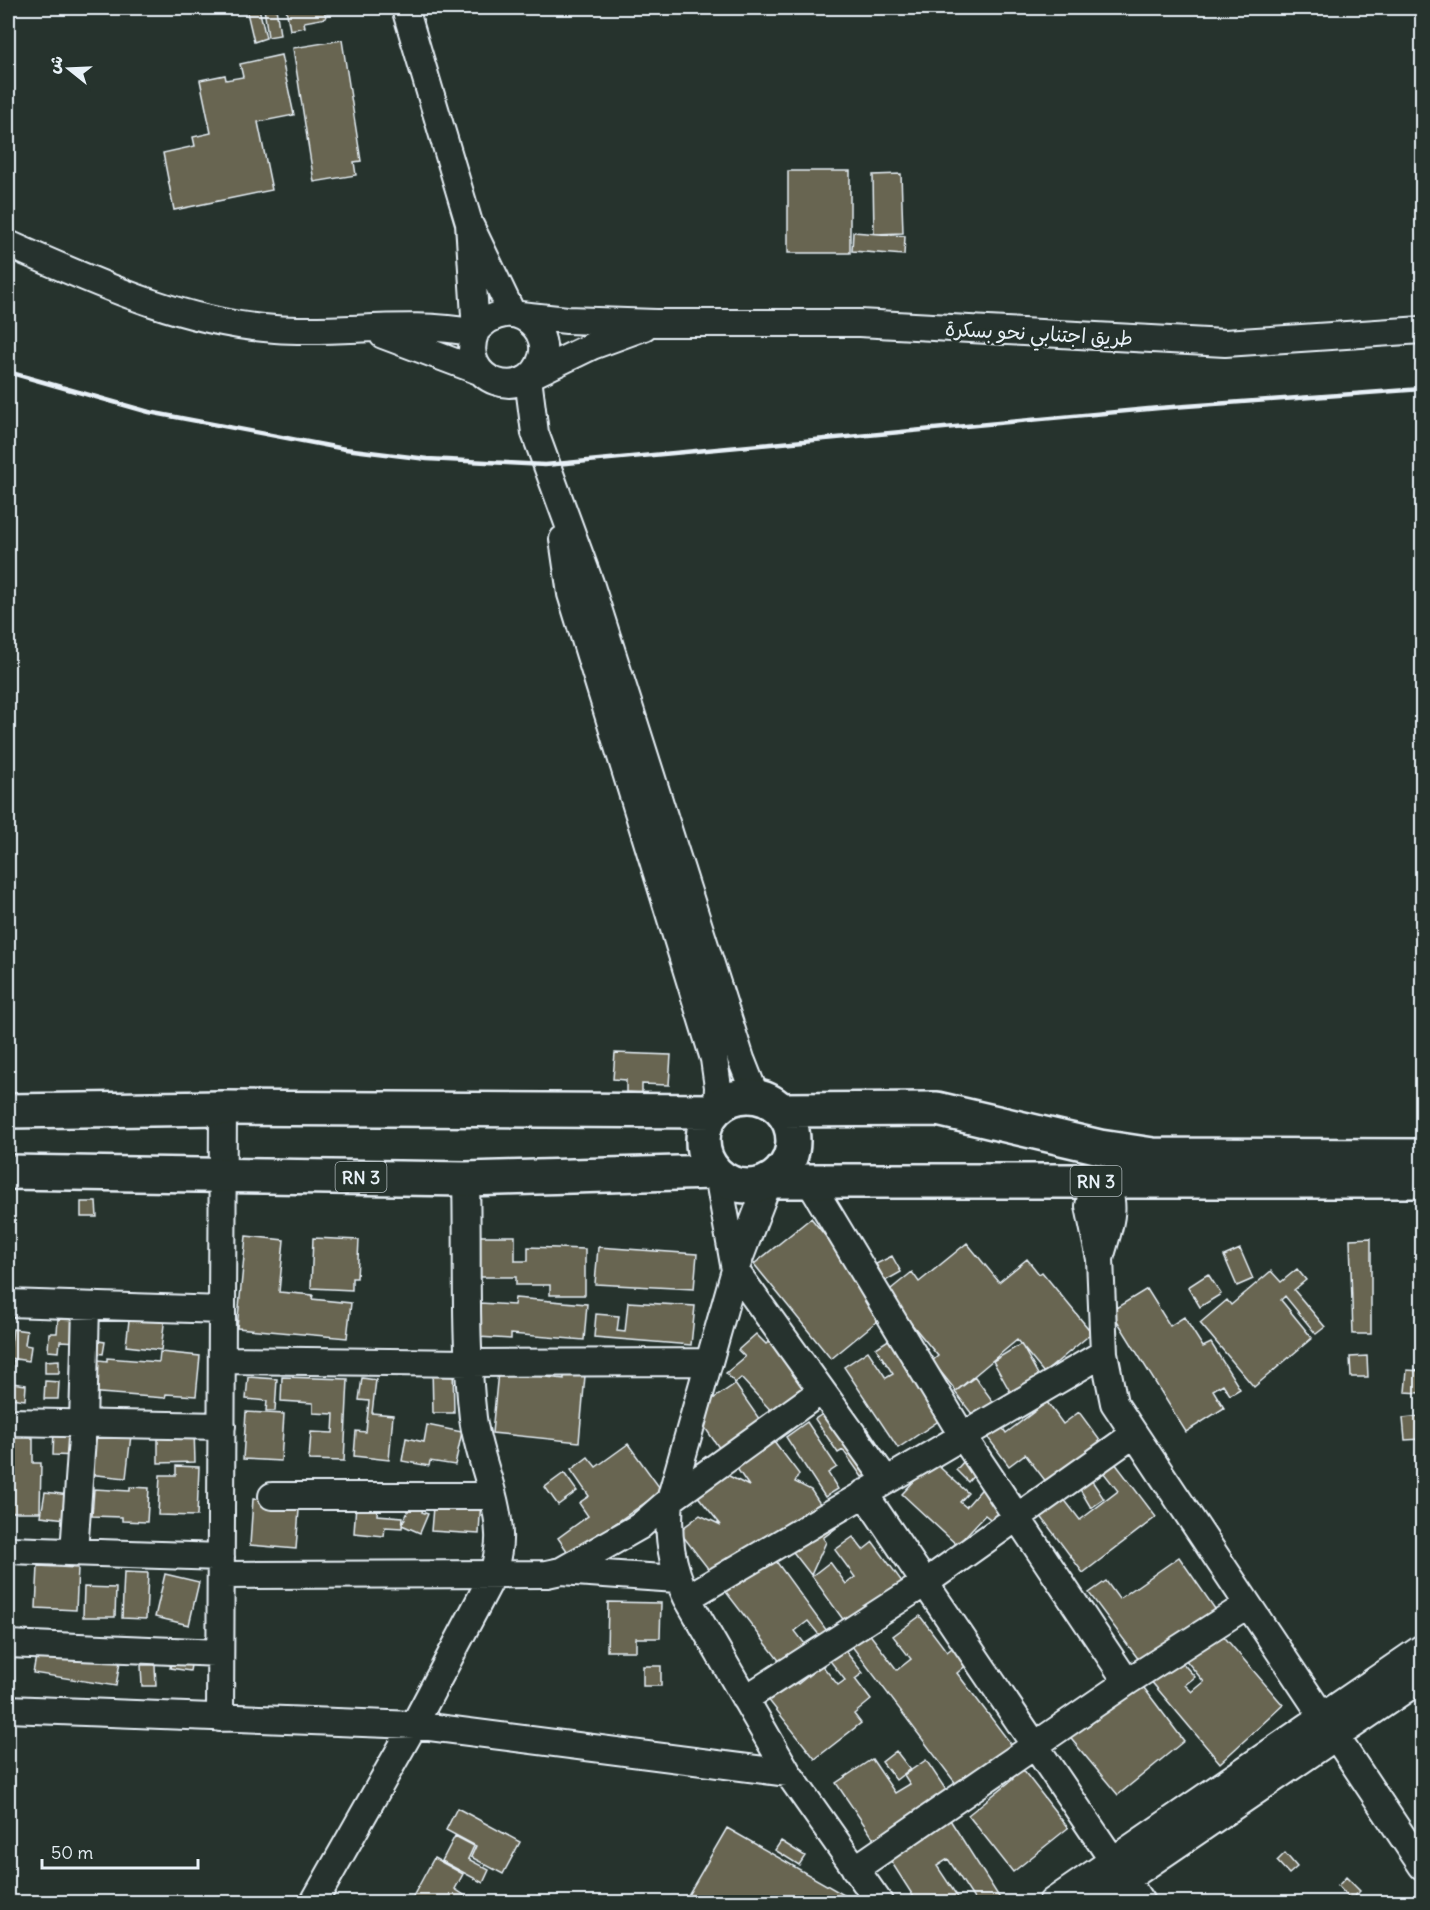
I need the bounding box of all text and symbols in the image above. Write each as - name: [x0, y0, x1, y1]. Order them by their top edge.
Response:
- north arrow: [39, 39, 99, 99]
- text: ش: [43, 53, 67, 76]
- street label: طريق اجتنابي نحو بسكرة: [944, 316, 1134, 356]
- road number: RN 3: [336, 1162, 386, 1192]
- road number: RN 3: [1070, 1166, 1122, 1196]
- scale bar: [42, 1832, 198, 1870]
- text: 50 m: [51, 1841, 93, 1864]

